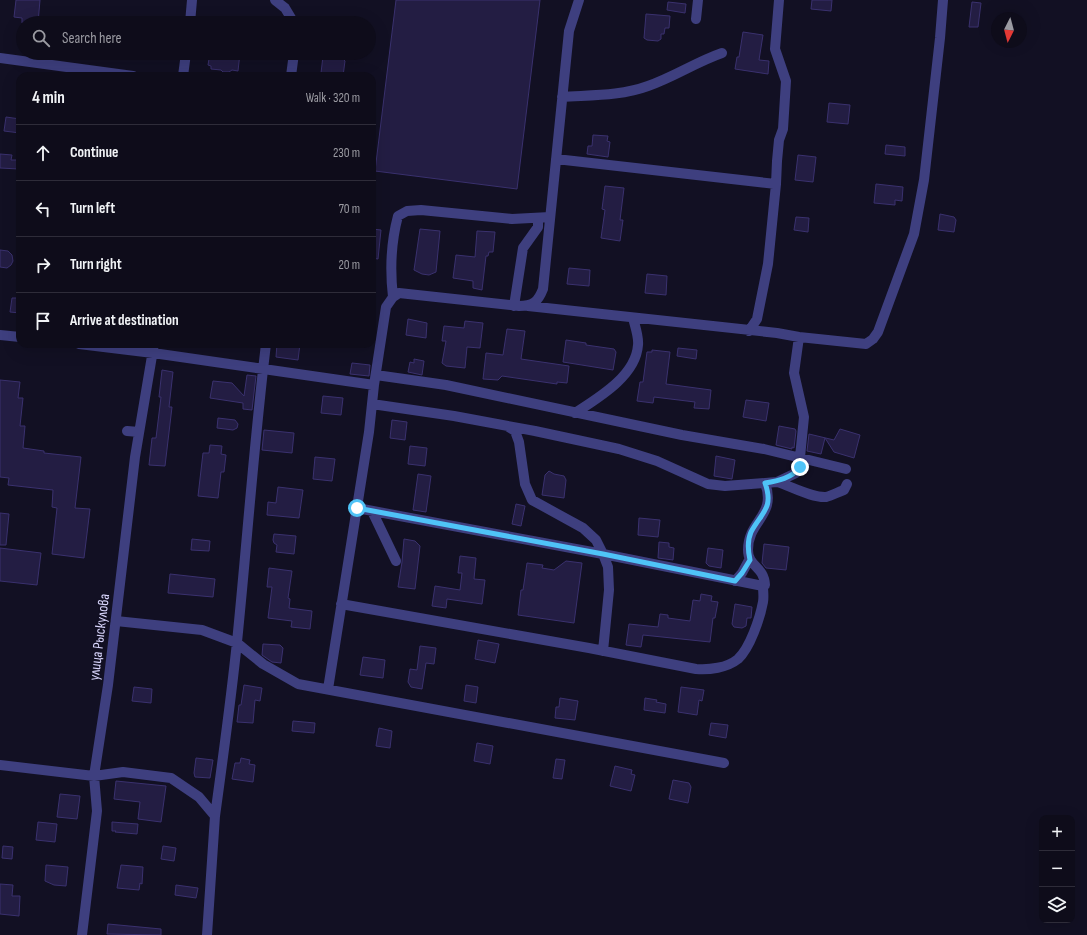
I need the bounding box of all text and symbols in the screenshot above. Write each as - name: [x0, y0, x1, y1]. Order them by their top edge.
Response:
- north arrow: [991, 12, 1027, 48]
- search box: [16, 16, 376, 60]
- icon: search: [30, 27, 52, 49]
- text: Search here: [62, 29, 122, 48]
- text: 4 min: [32, 88, 65, 108]
- text: Walk · 320 m: [306, 90, 360, 106]
- icon: ahead: [32, 142, 54, 164]
- text: Continue: [70, 143, 119, 162]
- text: 230 m: [333, 145, 360, 161]
- icon: left: [32, 198, 54, 220]
- text: Turn left: [70, 199, 115, 218]
- text: 70 m: [339, 201, 360, 217]
- icon: right: [32, 254, 54, 276]
- text: Turn right: [70, 255, 122, 274]
- text: 20 m: [338, 257, 360, 273]
- icon: arrive: [32, 310, 54, 332]
- text: Arrive at destination: [70, 311, 179, 330]
- route end: [791, 458, 809, 476]
- route start: [348, 499, 366, 517]
- street label: улица Рыскулова: [85, 592, 114, 682]
- map controls: [1039, 815, 1075, 923]
- button: +: [1039, 815, 1075, 851]
- button: −: [1039, 851, 1075, 887]
- button: layers: [1039, 887, 1075, 923]

